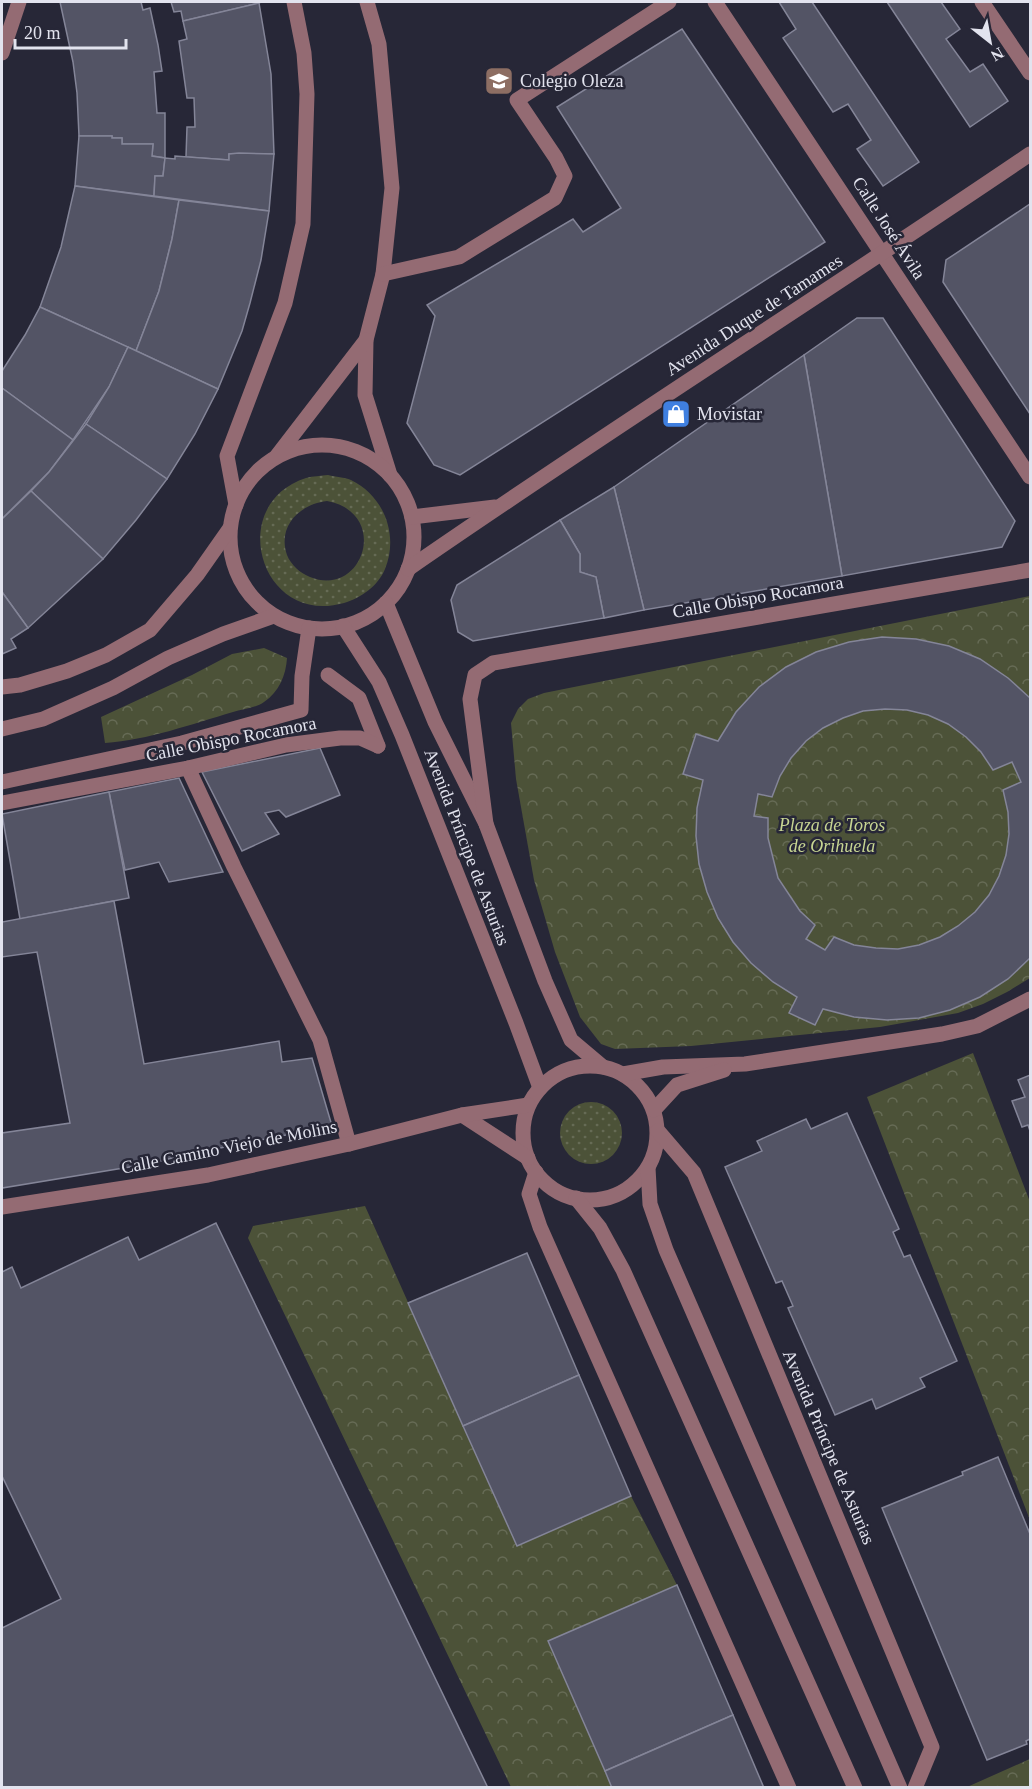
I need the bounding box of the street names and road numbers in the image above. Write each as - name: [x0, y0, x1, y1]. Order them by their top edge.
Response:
- street label: Calle José Ávila: [848, 173, 930, 283]
- street label: Avenida Duque de Tamames: [662, 250, 846, 380]
- street label: Calle Obispo Rocamora: [671, 572, 845, 622]
- street label: Calle Obispo Rocamora: [144, 713, 318, 765]
- street label: Avenida Príncipe de Asturias: [420, 746, 514, 948]
- street label: Calle Camino Viejo de Molins: [119, 1116, 339, 1178]
- street label: Avenida Príncipe de Asturias: [779, 1347, 879, 1547]

